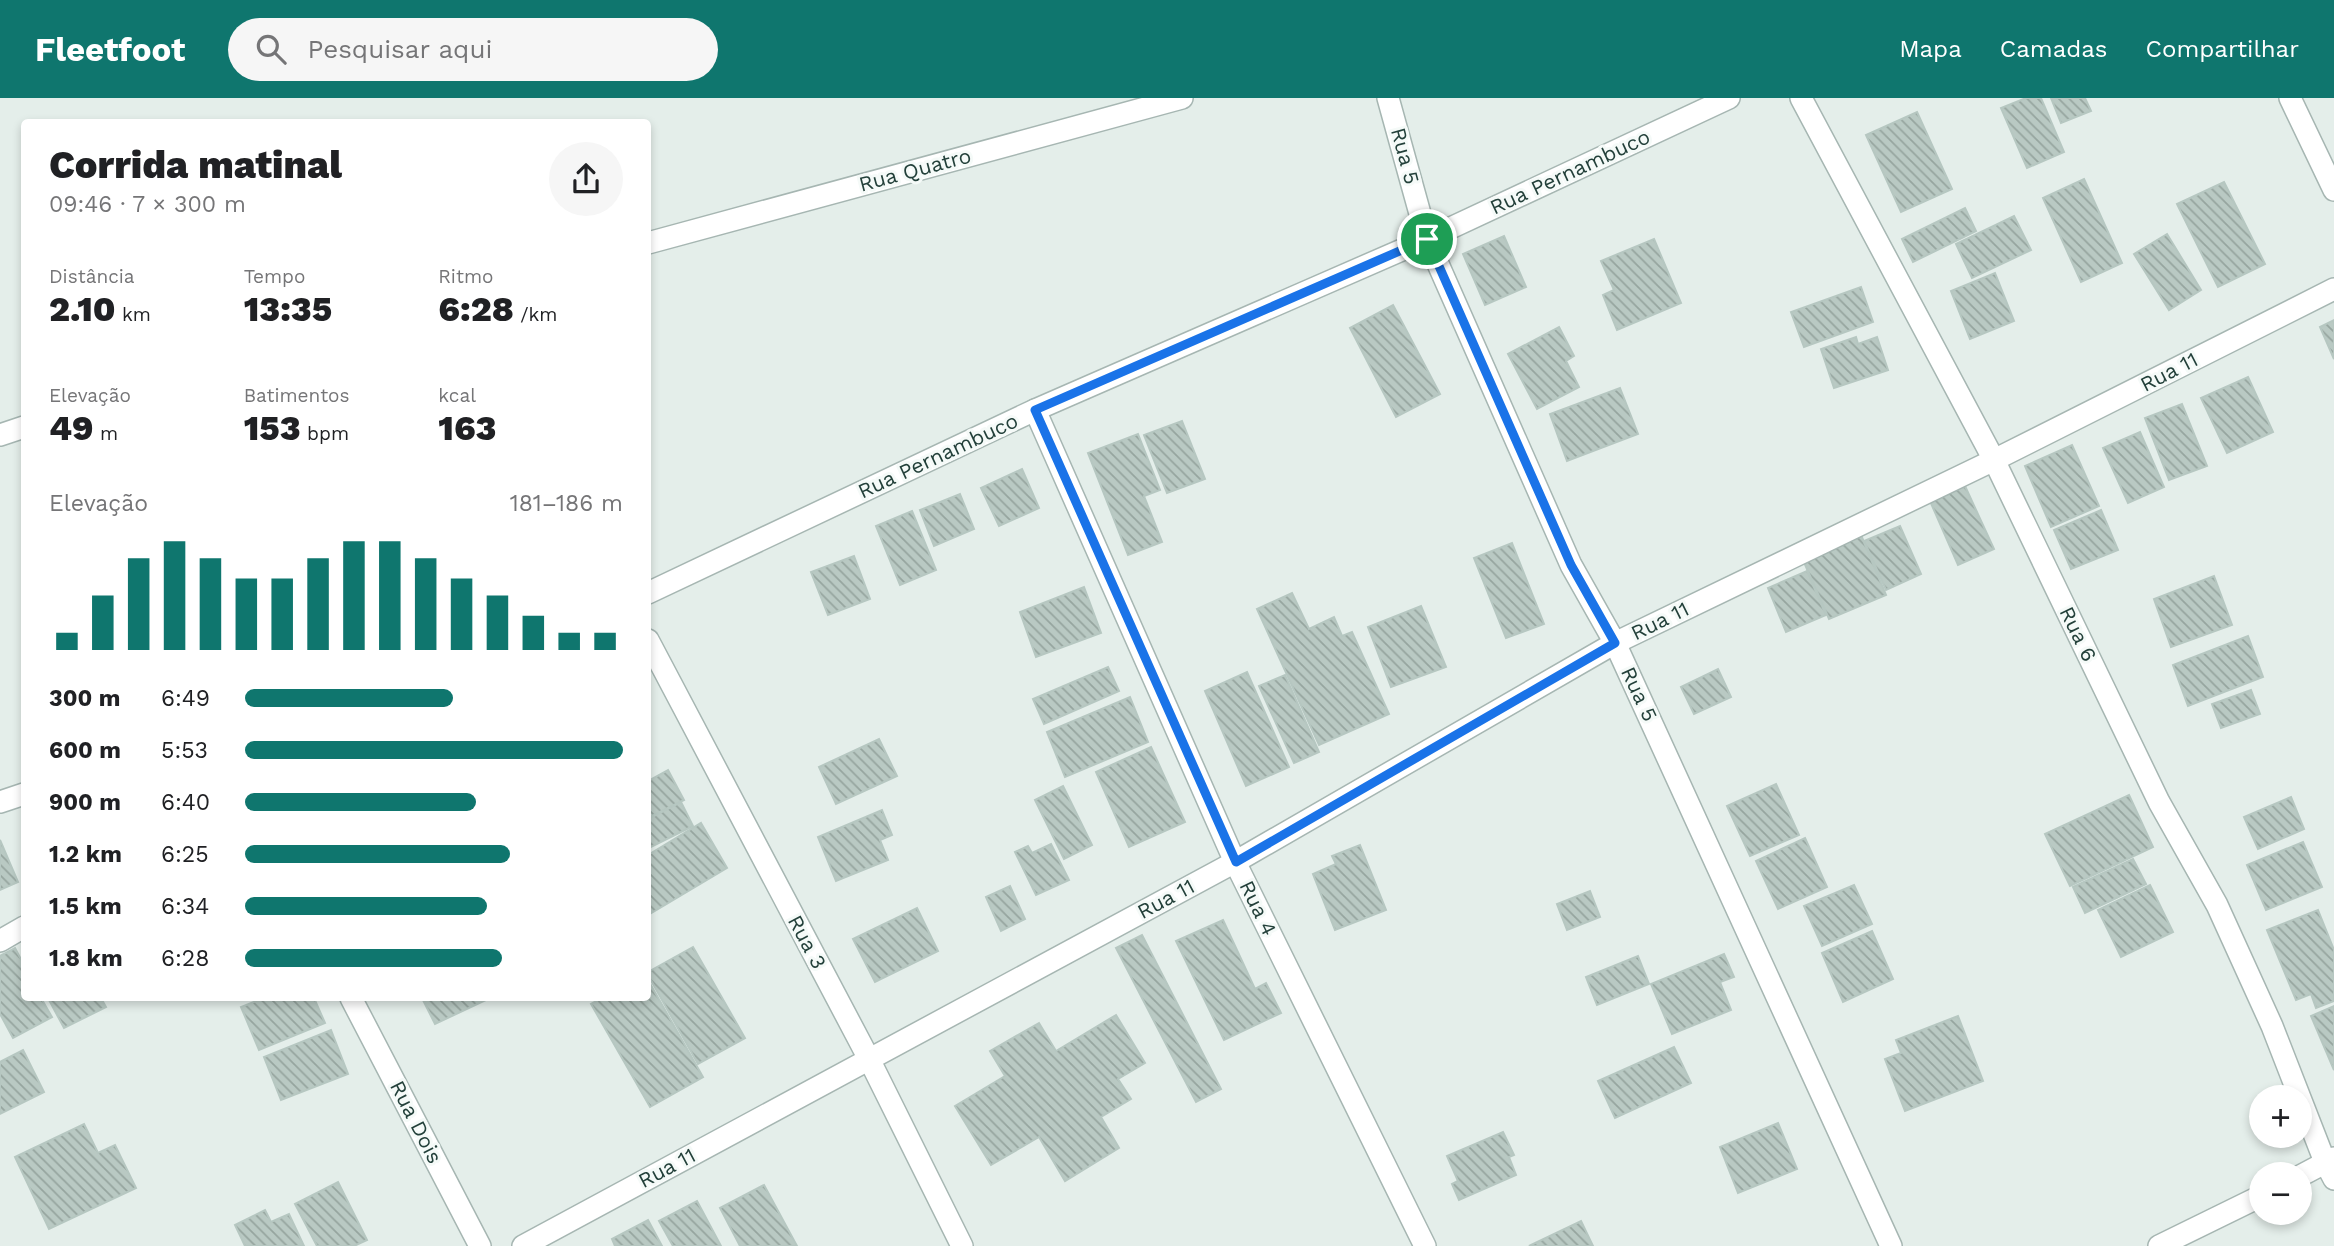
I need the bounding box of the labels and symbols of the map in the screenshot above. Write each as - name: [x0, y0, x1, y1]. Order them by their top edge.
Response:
- street label: Rua Pernambuco: [1486, 123, 1654, 220]
- street label: Rua 5: [1386, 125, 1425, 187]
- street label: Rua Quatro: [856, 143, 974, 196]
- pin: [1397, 209, 1457, 269]
- street label: Rua 11: [2136, 347, 2202, 397]
- street label: Rua Pernambuco: [854, 407, 1022, 504]
- street label: Rua 11: [1627, 596, 1693, 645]
- street label: Rua 6: [2054, 602, 2102, 665]
- street label: Rua 5: [1616, 662, 1663, 725]
- street label: Rua 11: [1133, 873, 1199, 924]
- street label: Rua 4: [1234, 876, 1282, 939]
- street label: Rua 3: [783, 911, 832, 973]
- street label: Rua Dois: [385, 1076, 448, 1167]
- street label: Rua 11: [634, 1142, 700, 1193]

